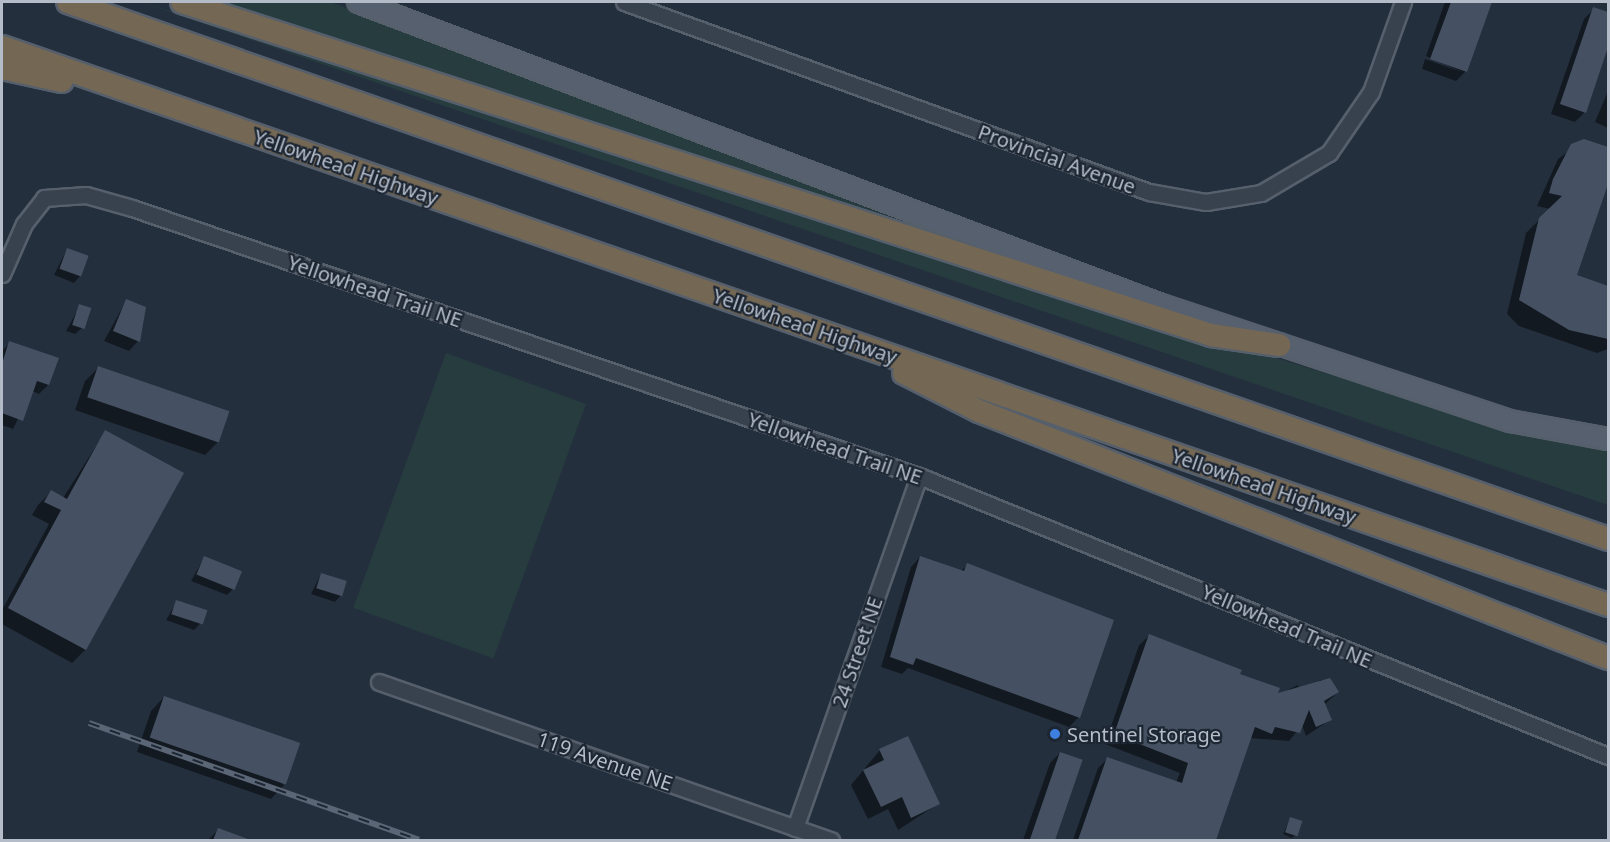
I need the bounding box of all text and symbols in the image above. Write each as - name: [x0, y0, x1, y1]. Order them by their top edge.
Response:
- street label: Provincial Avenue: [975, 119, 1139, 199]
- street label: Yellowhead Highway: [251, 124, 441, 210]
- street label: Yellowhead Trail NE: [285, 250, 465, 332]
- street label: Yellowhead Highway: [710, 283, 900, 369]
- street label: Yellowhead Trail NE: [745, 407, 925, 489]
- street label: Yellowhead Highway: [1169, 443, 1359, 529]
- street label: Yellowhead Trail NE: [1198, 579, 1376, 673]
- street label: 24 Street NE: [827, 594, 887, 710]
- place label: Sentinel Storage: [1067, 722, 1221, 746]
- street label: 119 Avenue NE: [534, 727, 676, 795]
- marker: Sentinel Storage: [1048, 727, 1062, 741]

